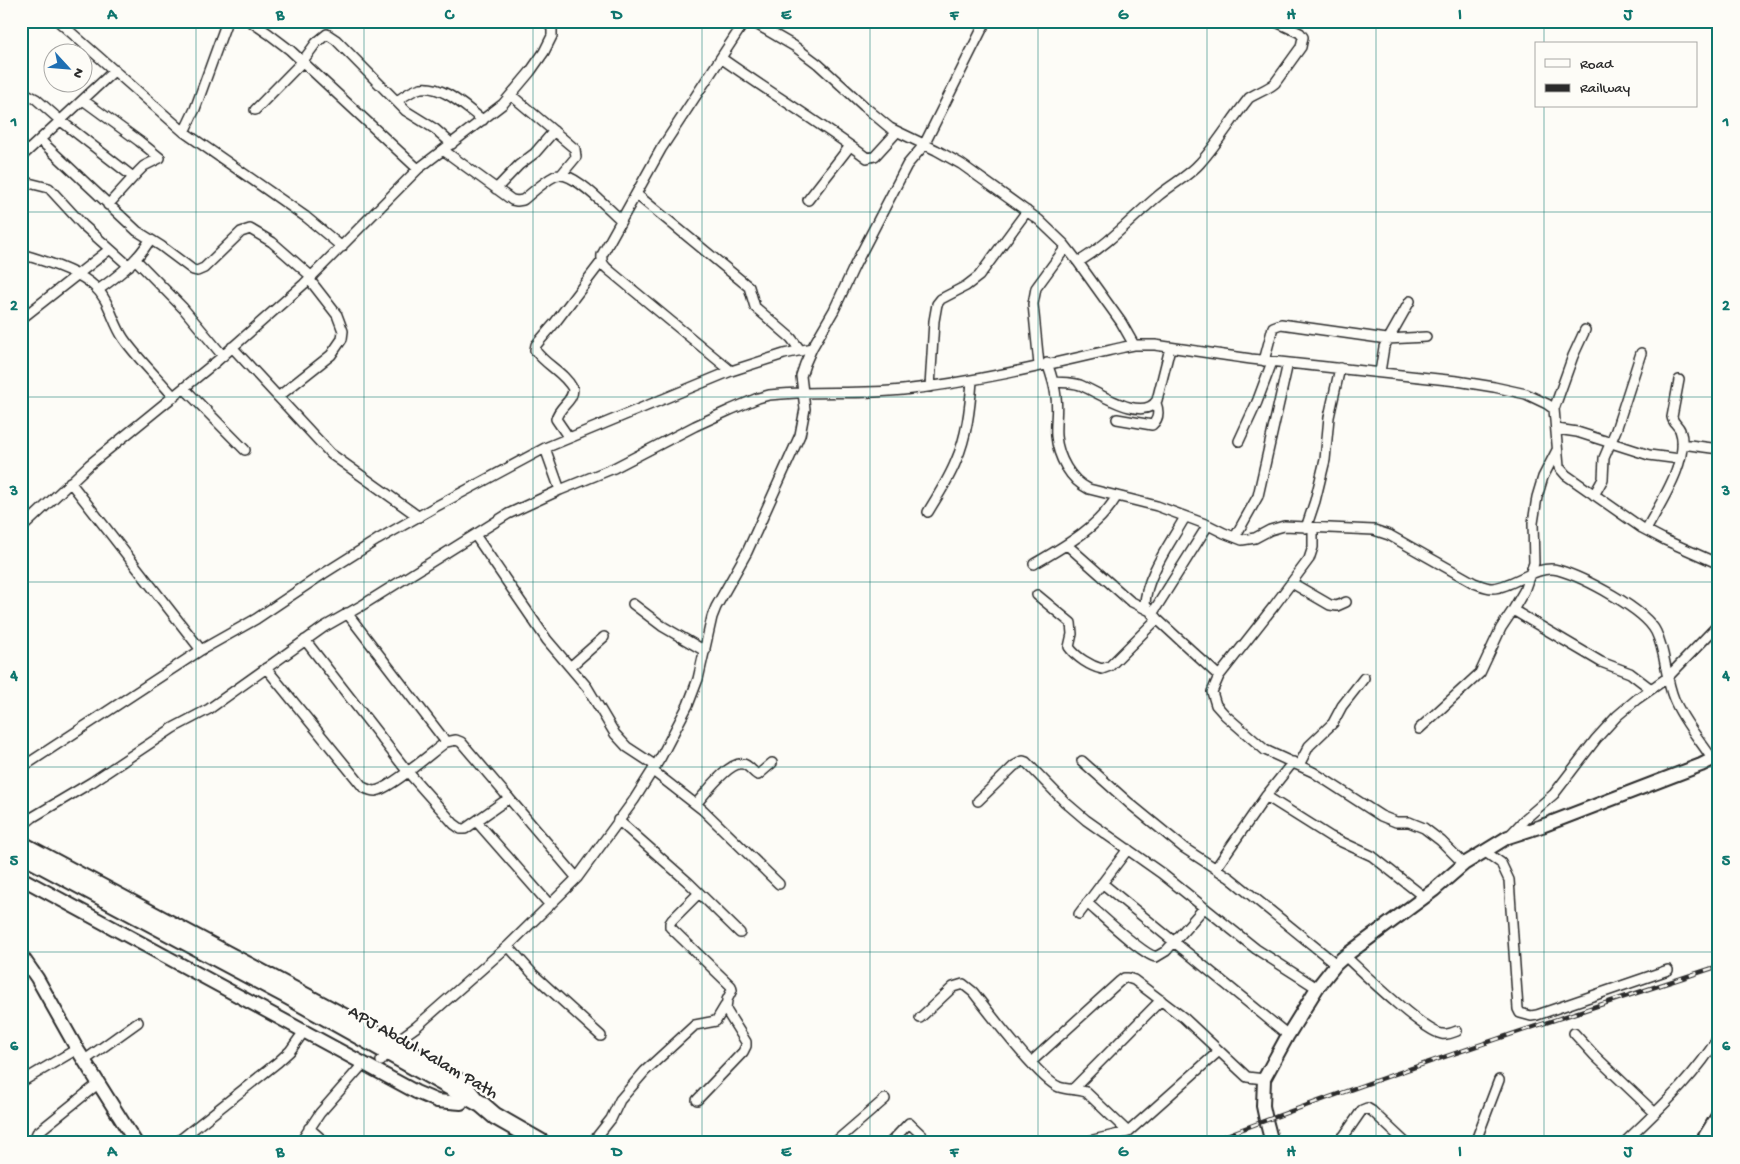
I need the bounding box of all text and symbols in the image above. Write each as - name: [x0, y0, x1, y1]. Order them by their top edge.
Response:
- text: A: [106, 7, 118, 26]
- text: B: [275, 7, 285, 26]
- text: C: [444, 7, 455, 26]
- text: D: [610, 7, 623, 26]
- text: E: [781, 7, 792, 26]
- text: F: [949, 7, 960, 26]
- text: G: [1118, 7, 1129, 26]
- text: H: [1286, 7, 1296, 26]
- text: I: [1458, 7, 1462, 26]
- text: J: [1623, 7, 1634, 26]
- north arrow: [42, 42, 92, 92]
- legend: [1535, 42, 1698, 108]
- text: Road: [1580, 56, 1614, 74]
- text: N: [68, 65, 87, 80]
- text: Railway: [1580, 80, 1631, 98]
- text: 1: [10, 114, 17, 133]
- text: 1: [1722, 114, 1729, 133]
- text: 2: [10, 298, 18, 317]
- text: 2: [1722, 298, 1730, 317]
- text: 3: [9, 483, 18, 502]
- text: 3: [1721, 483, 1730, 502]
- text: 4: [9, 668, 18, 687]
- text: 4: [1721, 668, 1730, 687]
- text: 5: [10, 853, 19, 872]
- text: 5: [1722, 853, 1731, 872]
- street label: APJ Abdul Kalam Path: [344, 1002, 502, 1105]
- text: 6: [10, 1038, 19, 1057]
- text: 6: [1722, 1038, 1731, 1057]
- text: A: [106, 1144, 118, 1163]
- text: B: [275, 1144, 285, 1163]
- text: C: [444, 1144, 455, 1163]
- text: D: [610, 1144, 623, 1163]
- text: E: [781, 1144, 792, 1163]
- text: F: [949, 1144, 960, 1163]
- text: G: [1118, 1144, 1129, 1163]
- text: H: [1286, 1144, 1296, 1163]
- text: I: [1458, 1144, 1462, 1163]
- text: J: [1623, 1144, 1634, 1163]

